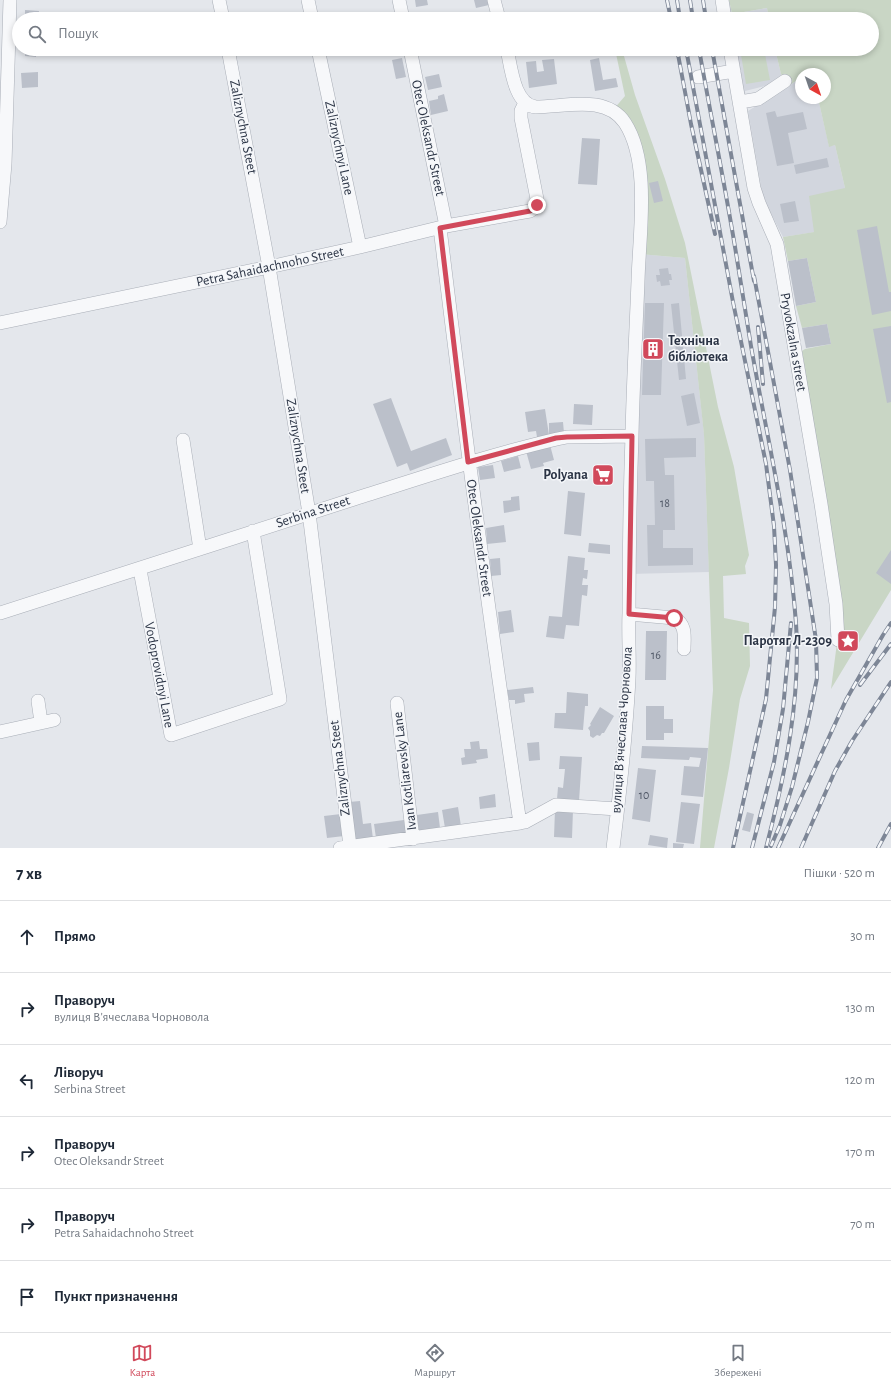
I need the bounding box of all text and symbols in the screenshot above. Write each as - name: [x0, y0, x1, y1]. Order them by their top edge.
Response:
- search box: [12, 12, 879, 56]
- icon: search: [26, 23, 48, 45]
- text: Пошук: [58, 26, 98, 41]
- north arrow: [795, 68, 831, 104]
- street label: Zaliznychna Steet: [227, 79, 259, 176]
- street label: Otec Oleksandr Street: [409, 79, 447, 198]
- street label: Zaliznychnyi Lane: [322, 99, 356, 197]
- route end: [528, 196, 546, 214]
- street label: Petra Sahaidachnoho Street: [195, 244, 346, 289]
- street label: Pryvokzalna street: [777, 292, 809, 393]
- place label: Технічна бібліотека: [668, 334, 729, 364]
- building icon: Технічна бібліотека: [640, 336, 666, 362]
- street label: Zaliznychna Steet: [284, 397, 313, 495]
- supermarket icon: Polyana: [590, 462, 616, 488]
- place label: Polyana: [543, 468, 588, 482]
- street label: Otec Oleksandr Street: [464, 478, 494, 598]
- street label: Serbina Street: [274, 493, 352, 531]
- house number: 18: [660, 497, 670, 509]
- route start: [665, 609, 683, 627]
- street label: Vodoprovidnyi Lane: [142, 621, 176, 729]
- place icon: Паротяг Л-2309: [835, 628, 861, 654]
- place label: Паротяг Л-2309: [743, 634, 832, 648]
- street label: вулиця Вʼячеслава Чорновола: [609, 646, 635, 814]
- house number: 16: [651, 649, 661, 661]
- street label: Ivan Kotliarevsky Lane: [391, 711, 419, 831]
- street label: Zaliznychna Steet: [327, 719, 353, 816]
- house number: 10: [639, 789, 649, 801]
- text: 7 хв: [16, 865, 42, 882]
- text: Пішки · 520 m: [804, 867, 875, 880]
- icon: ahead: [16, 926, 38, 948]
- text: Прямо: [54, 929, 96, 944]
- text: 30 m: [850, 930, 875, 943]
- text: Праворуч: [54, 993, 115, 1008]
- icon: right: [16, 998, 38, 1020]
- text: 130 m: [846, 1002, 875, 1015]
- text: вулиця Вʼячеслава Чорновола: [54, 1011, 209, 1024]
- text: Ліворуч: [54, 1065, 104, 1080]
- icon: left: [16, 1070, 38, 1092]
- text: 120 m: [845, 1074, 875, 1087]
- text: Serbina Street: [54, 1083, 125, 1096]
- text: Праворуч: [54, 1137, 115, 1152]
- icon: right: [16, 1142, 38, 1164]
- text: 170 m: [846, 1146, 875, 1159]
- text: Otec Oleksandr Street: [54, 1155, 164, 1168]
- text: Праворуч: [54, 1209, 115, 1224]
- icon: right: [16, 1214, 38, 1236]
- text: 70 m: [850, 1218, 875, 1231]
- text: Petra Sahaidachnoho Street: [54, 1227, 194, 1240]
- icon: arrive: [16, 1286, 38, 1308]
- text: Пункт призначення: [54, 1289, 178, 1304]
- tab: Карта: [129, 1342, 155, 1379]
- tab: Маршрут: [414, 1342, 455, 1379]
- tab: Збережені: [714, 1342, 762, 1379]

